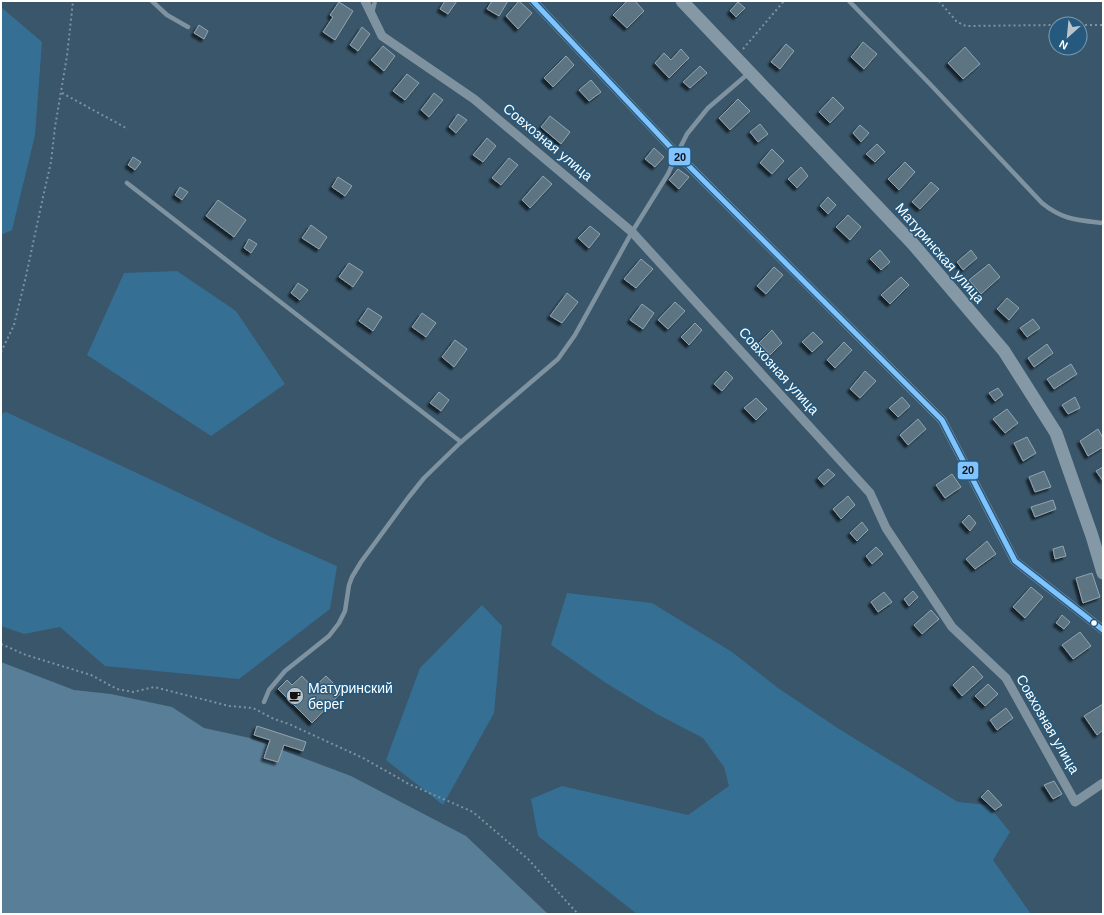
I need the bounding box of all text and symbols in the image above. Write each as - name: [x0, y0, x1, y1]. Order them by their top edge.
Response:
- north arrow: [1048, 16, 1088, 56]
- text: N: [1057, 38, 1070, 52]
- street label: Совхозная улица: [500, 100, 596, 184]
- line badge: 20: [668, 147, 691, 166]
- text: 20: [674, 151, 686, 163]
- street label: Матуринская улица: [892, 200, 988, 306]
- street label: Совхозная улица: [736, 324, 822, 418]
- line badge: 20: [957, 461, 979, 480]
- text: 20: [962, 464, 974, 476]
- unlabelled marker: [1089, 618, 1099, 628]
- street label: Совхозная улица: [1013, 672, 1083, 777]
- place label: Матуринский берег: [308, 680, 393, 712]
- cafe icon: Матуринский берег: [285, 686, 305, 706]

